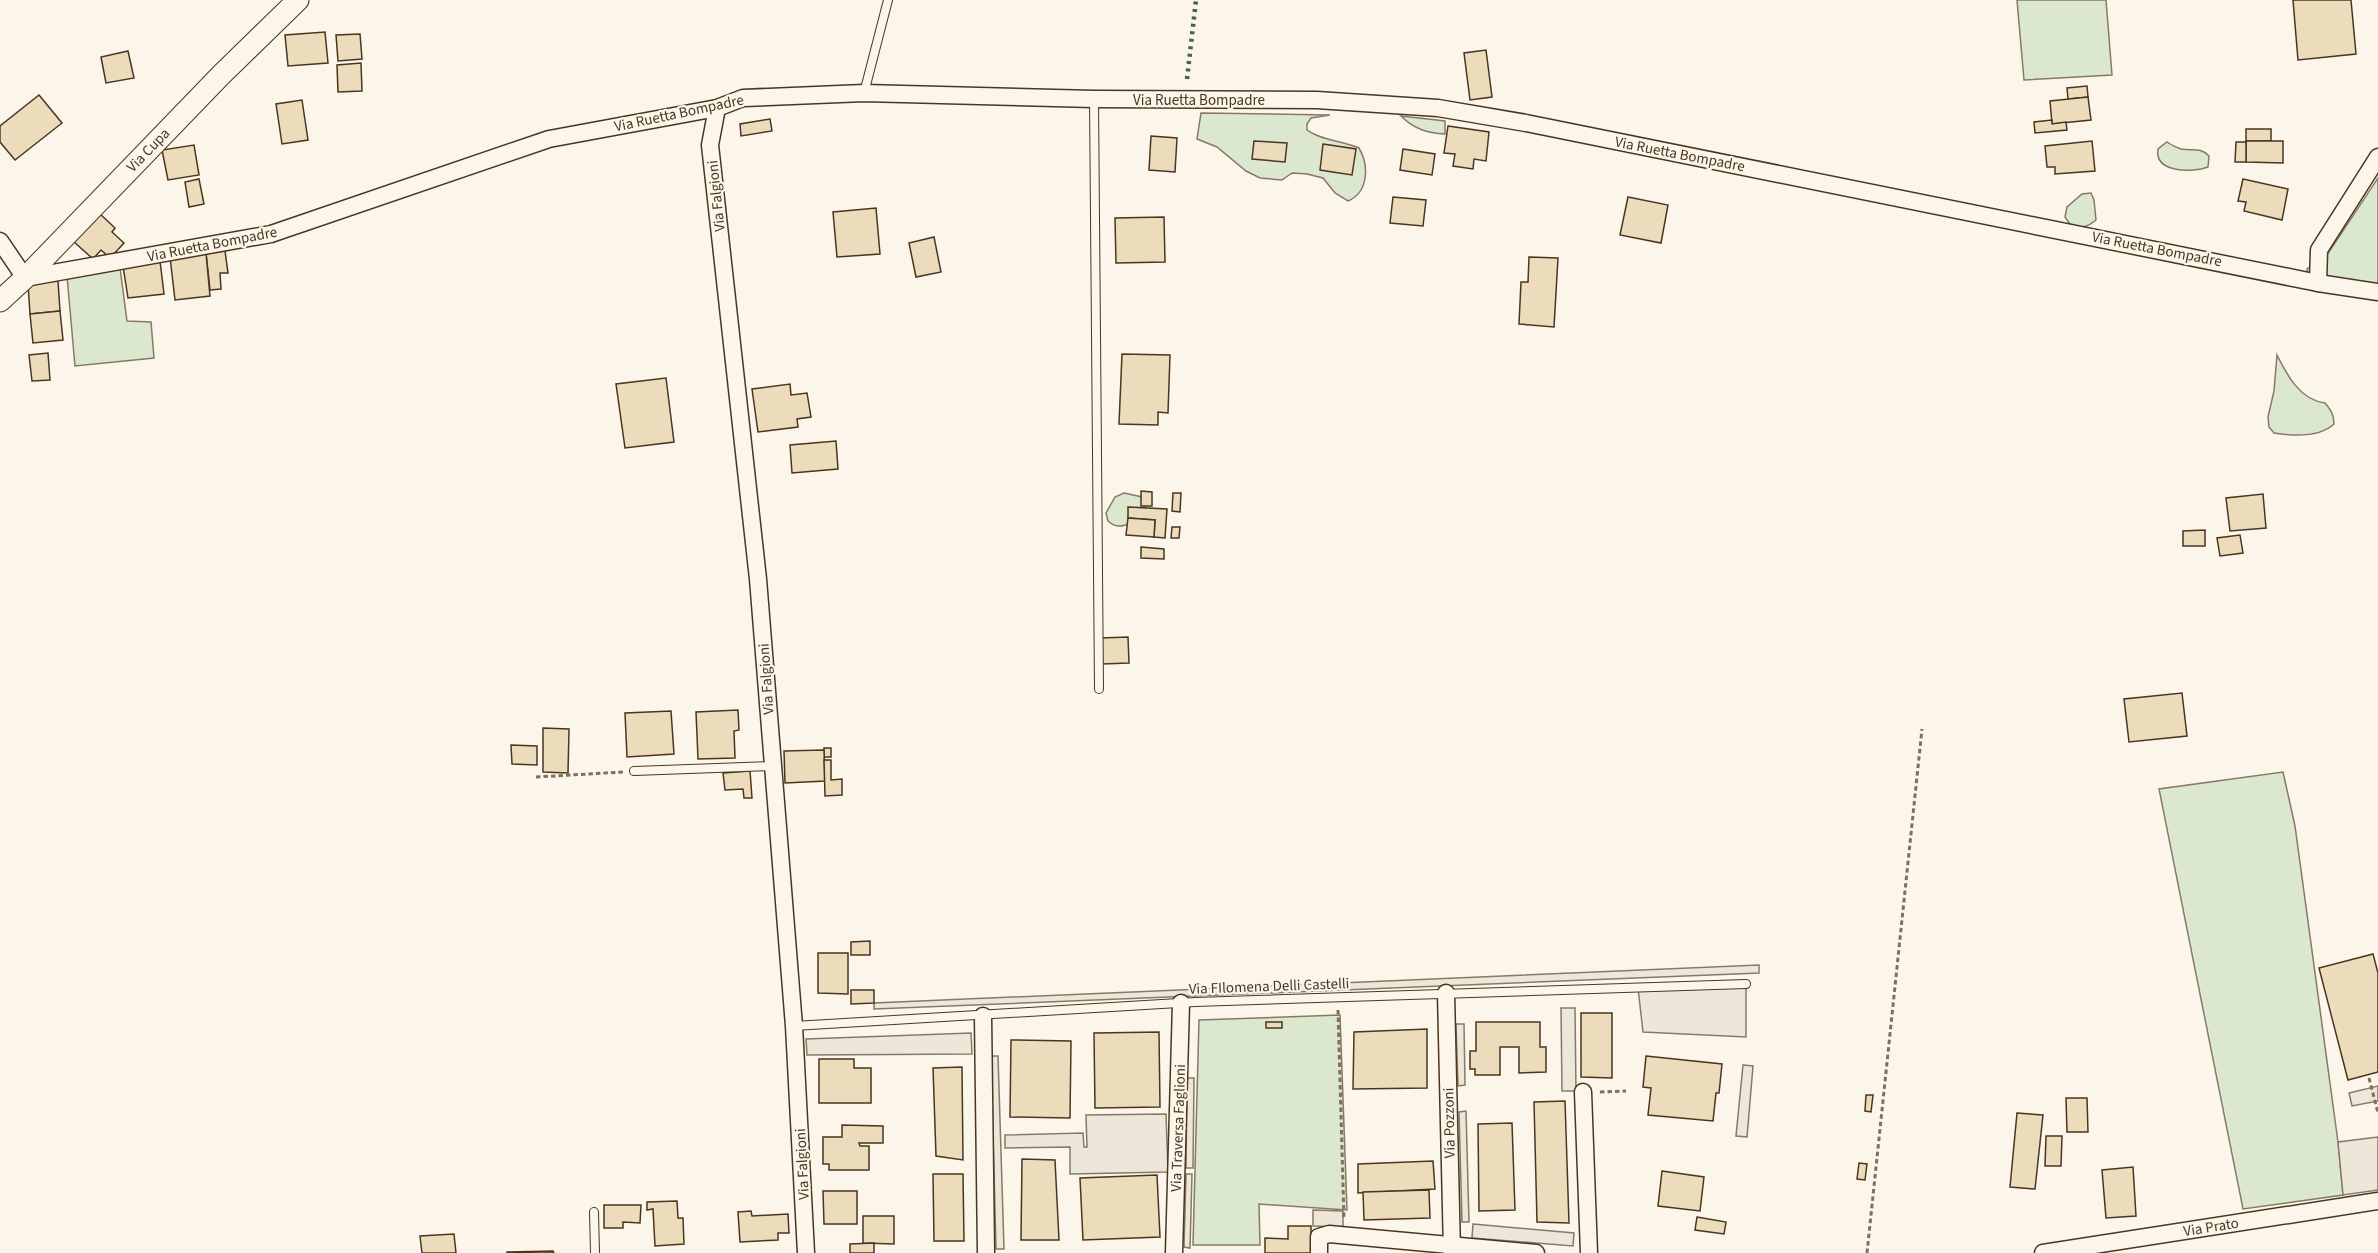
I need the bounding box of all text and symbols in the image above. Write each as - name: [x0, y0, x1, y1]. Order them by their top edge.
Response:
- street label: Via Ruetta Bompadre: [612, 90, 746, 137]
- street label: Via Ruetta Bompadre: [1133, 90, 1265, 111]
- street label: Via Cupa: [122, 124, 175, 177]
- street label: Via Ruetta Bompadre: [1613, 132, 1747, 177]
- street label: Via Falgioni: [702, 159, 731, 233]
- street label: Via Ruetta Bompadre: [145, 222, 279, 267]
- street label: Via Ruetta Bompadre: [2090, 227, 2224, 272]
- street label: Via Falgioni: [754, 643, 779, 715]
- street label: Via FIlomena Delli Castelli: [1188, 973, 1350, 1000]
- street label: Via Traversa Faglioni: [1166, 1064, 1191, 1192]
- street label: Via Pozzoni: [1438, 1087, 1461, 1159]
- street label: Via Falgioni: [790, 1128, 815, 1200]
- street label: Via Prato: [2182, 1213, 2240, 1242]

